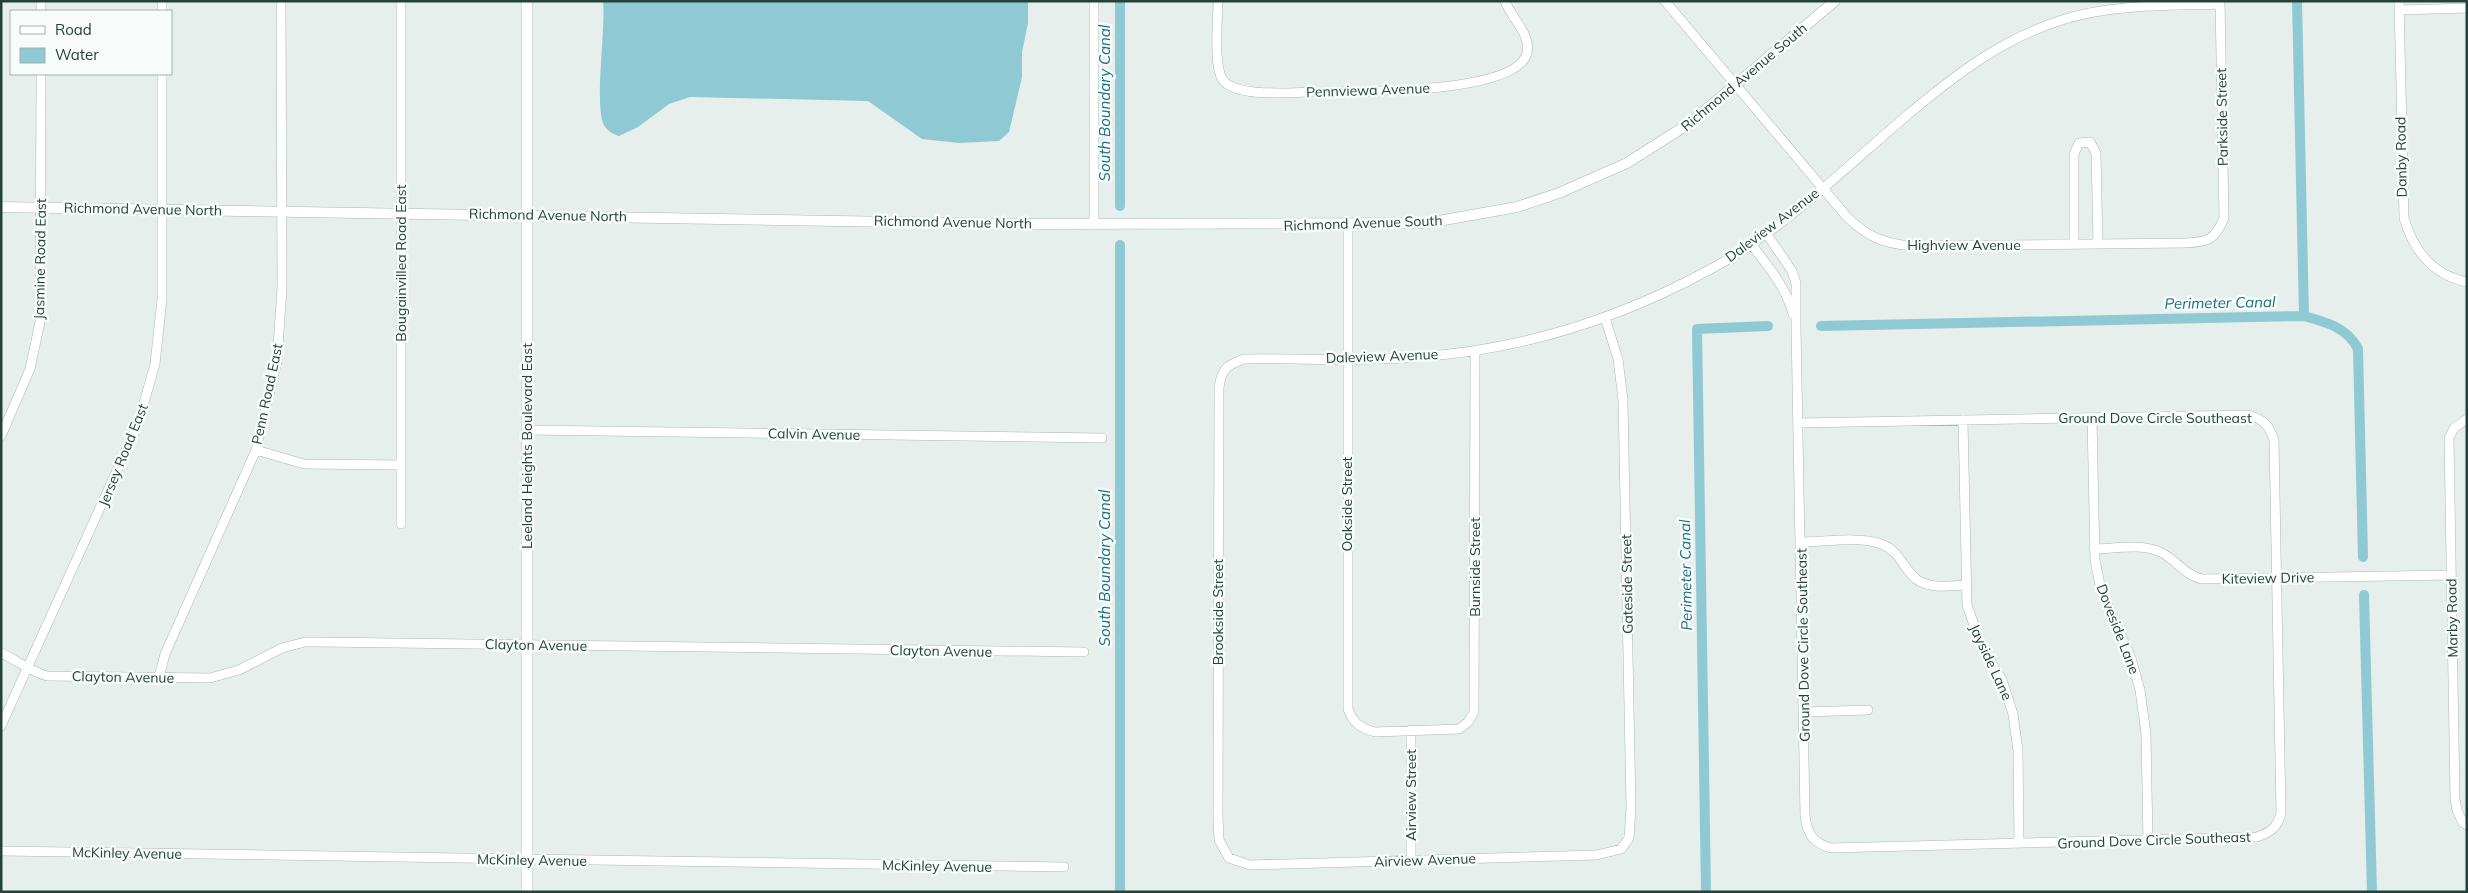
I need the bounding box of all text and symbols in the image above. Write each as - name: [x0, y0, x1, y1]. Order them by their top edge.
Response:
- legend: [10, 10, 172, 75]
- street label: Richmond Avenue South: [1677, 19, 1811, 135]
- text: Road: [55, 20, 92, 39]
- water label: South Boundary Canal: [1095, 24, 1114, 181]
- text: Water: [55, 45, 99, 64]
- street label: Parkside Street: [2212, 68, 2232, 166]
- street label: Pennviewa Avenue: [1306, 79, 1430, 101]
- street label: Danby Road: [2391, 116, 2411, 198]
- street label: Bougainvillea Road East: [392, 184, 410, 342]
- street label: Daleview Avenue: [1722, 184, 1822, 266]
- street label: Jasmine Road East: [30, 198, 50, 320]
- street label: Richmond Avenue North: [64, 199, 222, 219]
- street label: Richmond Avenue North: [469, 205, 627, 225]
- street label: Richmond Avenue South: [1283, 211, 1443, 235]
- street label: Richmond Avenue North: [874, 212, 1032, 232]
- street label: Highview Avenue: [1907, 236, 2021, 254]
- water label: Perimeter Canal: [2164, 292, 2276, 313]
- street label: Penn Road East: [248, 342, 287, 446]
- street label: Leeland Heights Boulevard East: [518, 343, 536, 549]
- street label: Daleview Avenue: [1325, 345, 1439, 367]
- street label: Jersey Road East: [94, 401, 152, 509]
- street label: Ground Dove Circle Southeast: [2058, 409, 2252, 427]
- street label: Calvin Avenue: [768, 424, 860, 444]
- street label: Oakside Street: [1338, 456, 1356, 551]
- water label: South Boundary Canal: [1095, 489, 1114, 646]
- street label: Burnside Street: [1466, 517, 1484, 617]
- water label: Perimeter Canal: [1675, 519, 1696, 631]
- street label: Gateside Street: [1617, 534, 1637, 634]
- street label: Ground Dove Circle Southeast: [1792, 548, 1814, 742]
- street label: Brookside Street: [1209, 559, 1227, 665]
- street label: Kiteview Drive: [2222, 568, 2314, 588]
- street label: Marby Road: [2442, 578, 2462, 658]
- street label: Doveside Lane: [2093, 581, 2143, 677]
- street label: Jayside Lane: [1966, 621, 2016, 703]
- street label: Clayton Avenue: [485, 635, 587, 655]
- street label: Clayton Avenue: [890, 641, 992, 661]
- street label: Clayton Avenue: [72, 667, 174, 687]
- street label: Airview Street: [1402, 749, 1420, 841]
- street label: Ground Dove Circle Southeast: [2057, 828, 2251, 852]
- street label: McKinley Avenue: [72, 843, 182, 863]
- street label: Airview Avenue: [1374, 849, 1476, 871]
- street label: McKinley Avenue: [477, 850, 587, 870]
- street label: McKinley Avenue: [882, 856, 992, 876]

